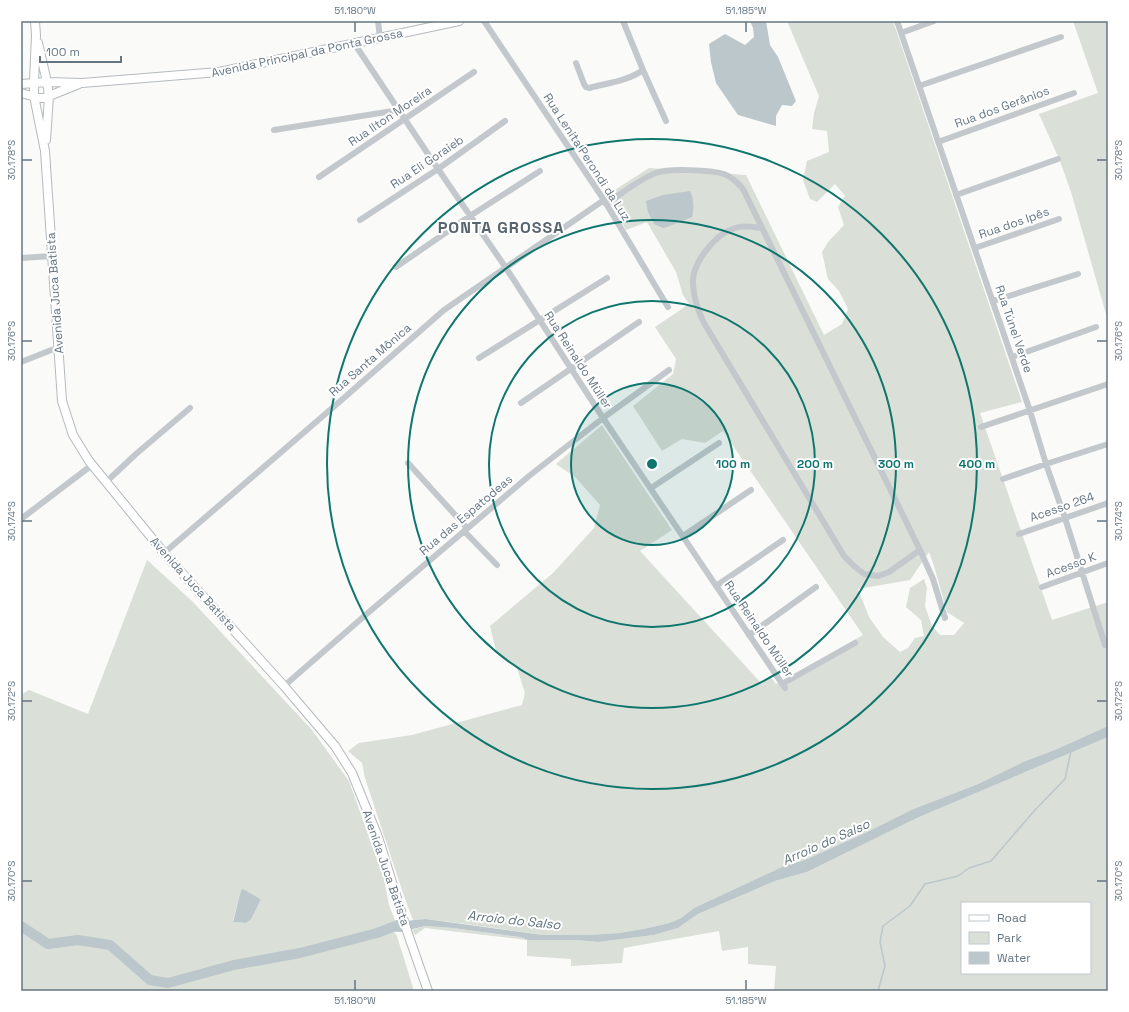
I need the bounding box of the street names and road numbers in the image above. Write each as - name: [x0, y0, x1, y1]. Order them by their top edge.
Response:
- street label: Avenida Principal da Ponta Grossa: [210, 25, 404, 81]
- street label: Rua Ilton Moreira: [345, 82, 435, 150]
- street label: Rua dos Gerânios: [952, 82, 1052, 132]
- street label: Rua Lenita Perondi da Luz: [540, 90, 634, 224]
- street label: Rua Eli Goraieb: [387, 131, 467, 192]
- street label: Rua dos Ipês: [977, 203, 1051, 243]
- street label: Avenida Juca Batista: [43, 232, 67, 354]
- street label: Rua Túnel Verde: [992, 283, 1036, 375]
- street label: Rua Reinaldo Müller: [540, 308, 616, 412]
- street label: Rua Santa Mônica: [326, 320, 415, 400]
- street label: Rua das Espatodeas: [416, 471, 516, 559]
- street label: Acesso 264: [1028, 488, 1097, 525]
- street label: Avenida Juca Batista: [146, 534, 240, 635]
- street label: Acesso K: [1044, 548, 1099, 581]
- street label: Rua Reinaldo Müller: [721, 578, 798, 681]
- street label: Avenida Juca Batista: [359, 808, 413, 928]

